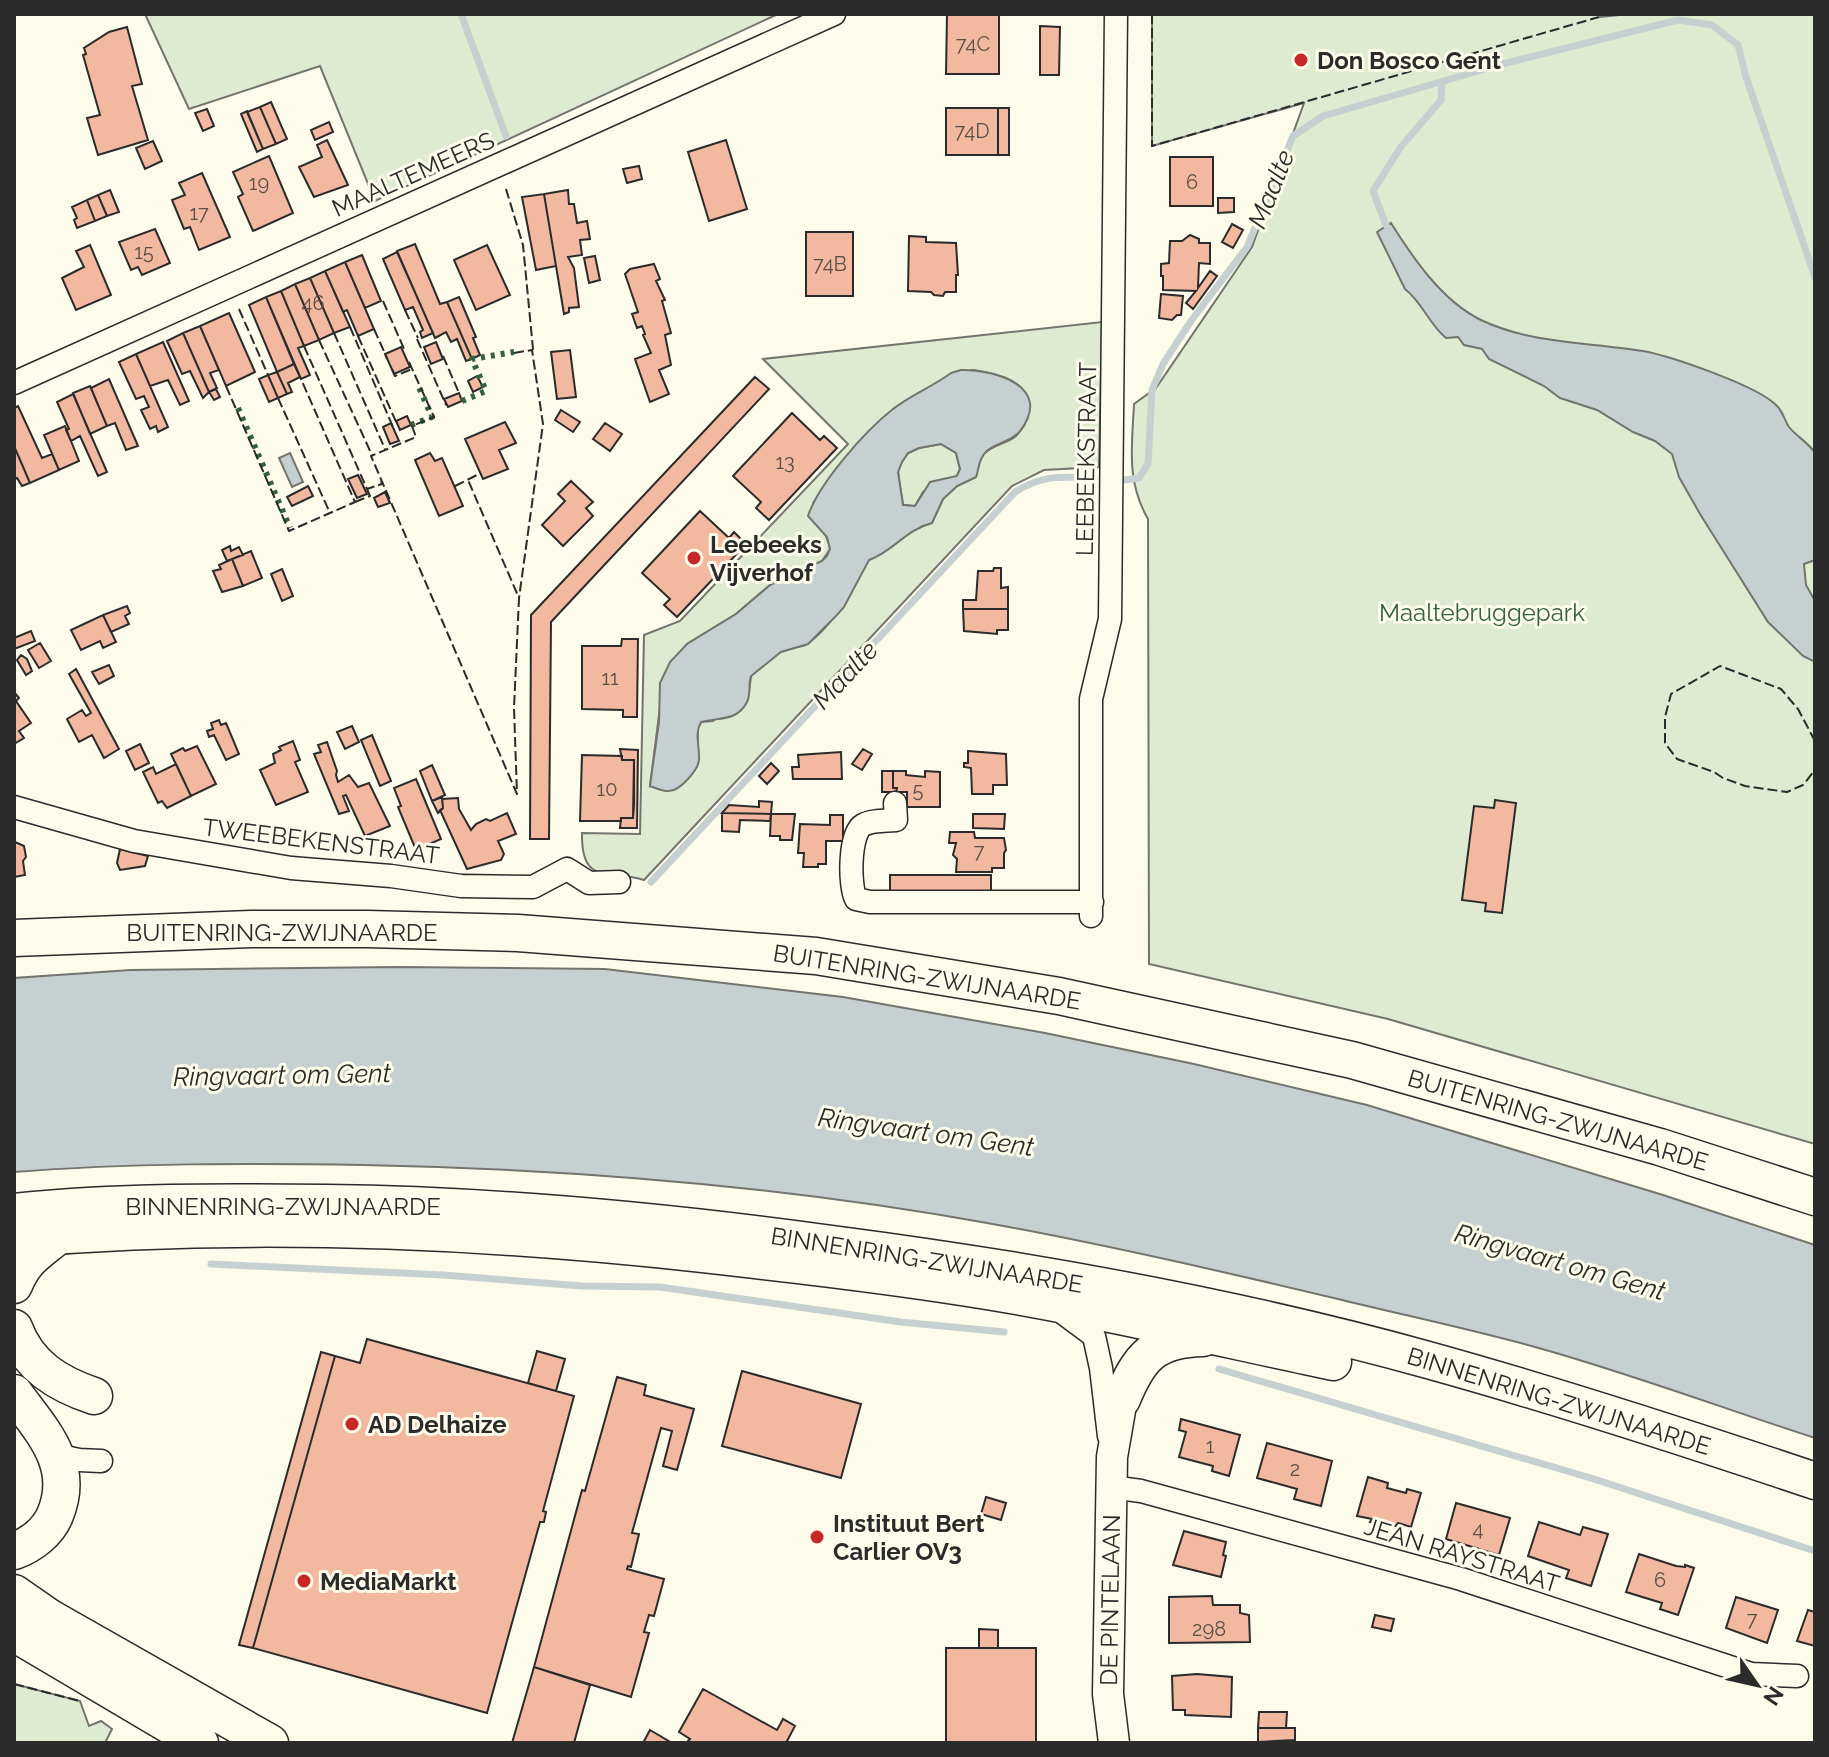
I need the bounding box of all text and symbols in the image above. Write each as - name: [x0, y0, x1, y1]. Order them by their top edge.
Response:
- house number: 74C: [956, 32, 990, 56]
- place label: Don Bosco Gent: [1317, 46, 1501, 75]
- marker: Don Bosco Gent: [1292, 51, 1310, 69]
- house number: 74D: [955, 119, 989, 143]
- street label: MAALTEMEERS: [327, 125, 499, 223]
- water label: Maalte: [1242, 146, 1300, 232]
- house number: 6: [1186, 170, 1198, 194]
- house number: 19: [249, 171, 269, 195]
- house number: 17: [189, 201, 209, 225]
- house number: 15: [134, 240, 154, 264]
- house number: 74B: [813, 252, 847, 276]
- house number: 46: [302, 291, 324, 315]
- street label: LEEBEEKSTRAAT: [1070, 361, 1102, 556]
- house number: 13: [775, 450, 795, 474]
- place label: Leebeeks Vijverhof: [710, 530, 822, 587]
- marker: Leebeeks Vijverhof: [685, 549, 703, 567]
- park label: Maaltebruggepark: [1379, 598, 1585, 627]
- water label: Maalte: [806, 635, 884, 715]
- house number: 11: [601, 666, 619, 690]
- house number: 10: [597, 777, 617, 801]
- house number: 5: [913, 778, 924, 802]
- street label: TWEEBEKENSTRAAT: [201, 812, 441, 870]
- house number: 7: [974, 839, 985, 863]
- street label: BUITENRING-ZWIJNAARDE: [126, 918, 438, 947]
- street label: BUITENRING-ZWIJNAARDE: [771, 938, 1083, 1016]
- water label: Ringvaart om Gent: [173, 1058, 392, 1092]
- street label: BUITENRING-ZWIJNAARDE: [1404, 1063, 1712, 1177]
- water label: Ringvaart om Gent: [816, 1102, 1037, 1162]
- street label: BINNENRING-ZWIJNAARDE: [125, 1192, 441, 1221]
- water label: Ringvaart om Gent: [1451, 1218, 1669, 1307]
- street label: BINNENRING-ZWIJNAARDE: [769, 1221, 1085, 1299]
- street label: BINNENRING-ZWIJNAARDE: [1404, 1341, 1714, 1461]
- place label: AD Delhaize: [368, 1410, 507, 1439]
- marker: AD Delhaize: [343, 1415, 361, 1433]
- house number: 1: [1206, 1434, 1215, 1458]
- house number: 2: [1290, 1457, 1300, 1481]
- place label: Instituut Bert Carlier OV3: [833, 1509, 985, 1566]
- street label: JEAN RAYSTRAAT: [1361, 1512, 1563, 1599]
- street label: DE PINTELAAN: [1094, 1514, 1126, 1686]
- house number: 4: [1473, 1517, 1484, 1541]
- marker: Instituut Bert Carlier OV3: [808, 1528, 826, 1546]
- place label: MediaMarkt: [320, 1567, 457, 1596]
- house number: 6: [1654, 1568, 1666, 1592]
- marker: MediaMarkt: [295, 1572, 313, 1590]
- house number: 7: [1747, 1607, 1758, 1631]
- house number: 298: [1192, 1617, 1226, 1641]
- north arrow: [1717, 1645, 1797, 1725]
- text: N: [1758, 1682, 1789, 1710]

